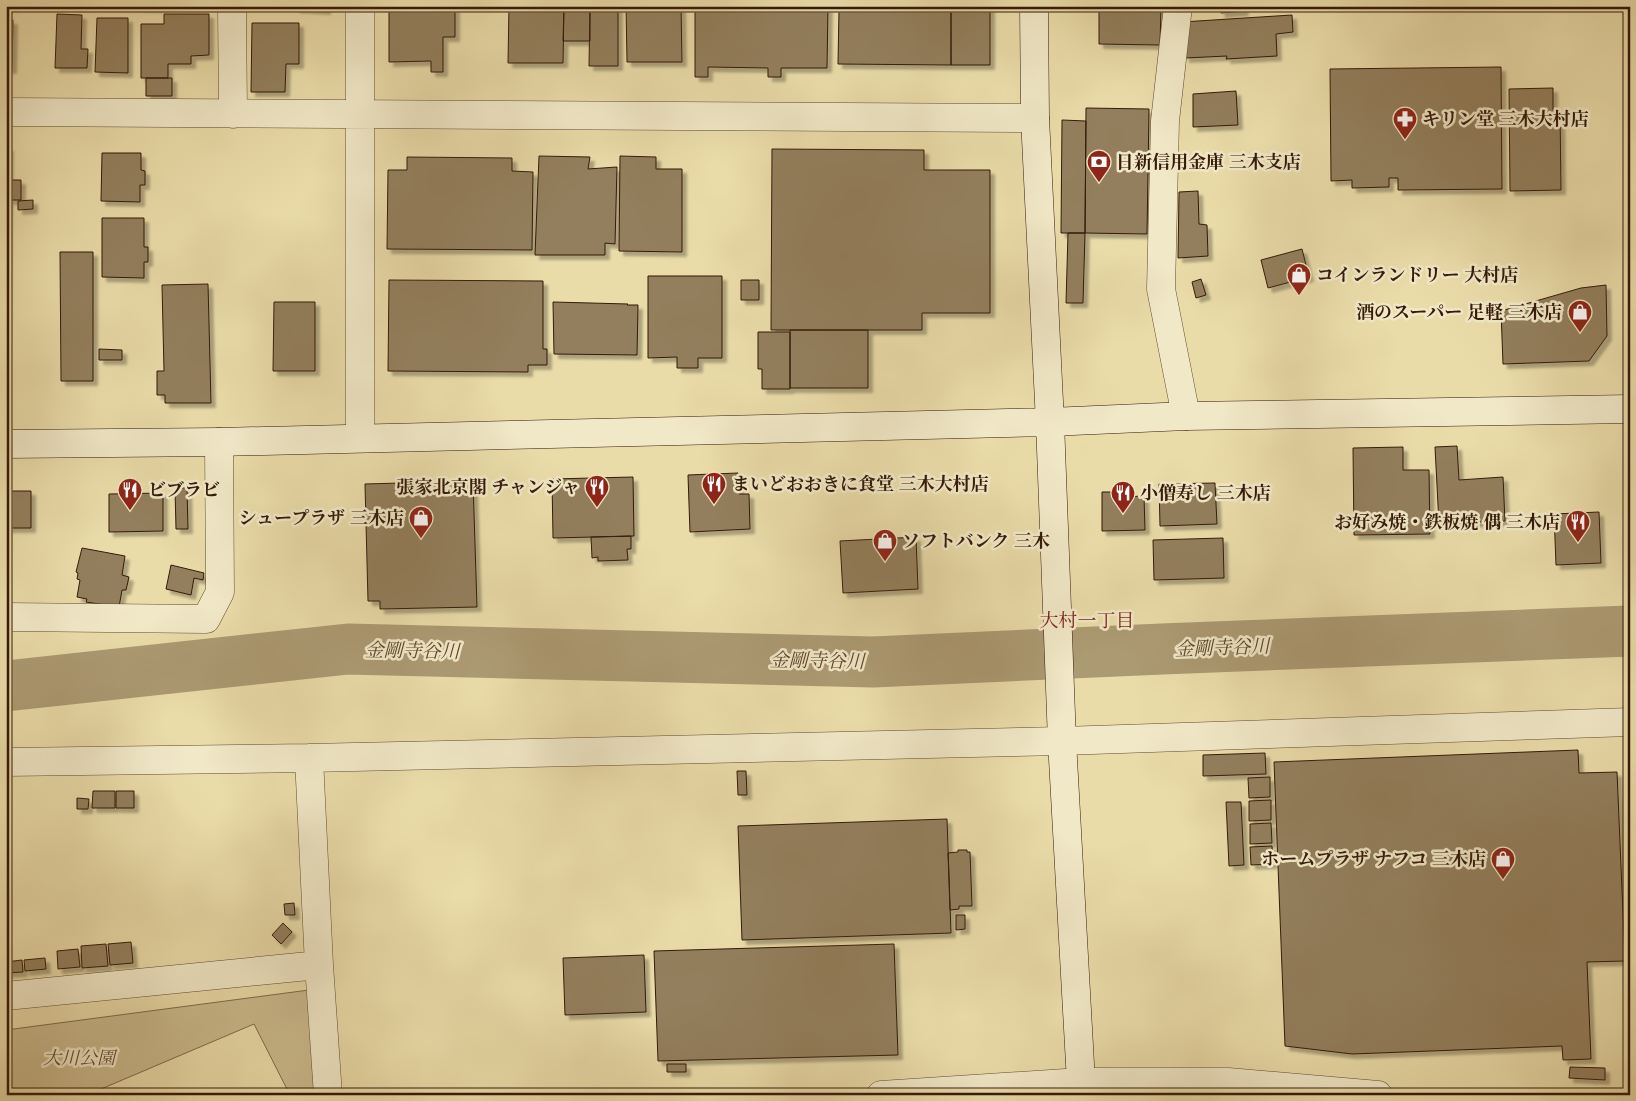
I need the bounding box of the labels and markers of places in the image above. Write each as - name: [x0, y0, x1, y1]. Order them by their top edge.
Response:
- pharmacy icon: キリン堂 三木大村店: [1392, 106, 1418, 140]
- place label: キリン堂 三木大村店: [1422, 107, 1589, 132]
- bank icon: 日新信用金庫 三木支店: [1086, 149, 1112, 183]
- place label: 日新信用金庫 三木支店: [1116, 150, 1301, 175]
- shop icon: コインランドリー 大村店: [1286, 262, 1312, 296]
- place label: コインランドリー 大村店: [1316, 263, 1518, 288]
- shop icon: 酒のスーパー 足軽 三木店: [1567, 299, 1593, 333]
- place label: 酒のスーパー 足軽 三木店: [1356, 300, 1562, 325]
- restaurant icon: まいどおおきに食堂 三木大村店: [701, 471, 727, 505]
- place label: まいどおおきに食堂 三木大村店: [732, 472, 989, 497]
- restaurant icon: 張家北京閣 チャンジャ: [584, 474, 610, 508]
- place label: 張家北京閣 チャンジャ: [397, 475, 580, 500]
- restaurant icon: ビブラビ: [117, 477, 143, 511]
- place label: ビブラビ: [148, 478, 220, 503]
- restaurant icon: 小僧寿し 三木店: [1110, 480, 1136, 514]
- place label: 小僧寿し 三木店: [1140, 481, 1271, 506]
- shop icon: シュープラザ 三木店: [408, 505, 434, 539]
- place label: シュープラザ 三木店: [238, 506, 404, 531]
- restaurant icon: お好み焼・鉄板焼 偶 三木店: [1565, 509, 1591, 543]
- place label: お好み焼・鉄板焼 偶 三木店: [1334, 510, 1560, 535]
- shop icon: ソフトバンク 三木: [872, 528, 898, 562]
- place label: ソフトバンク 三木: [902, 529, 1050, 554]
- shop icon: ホームプラザ ナフコ 三木店: [1490, 846, 1516, 880]
- place label: ホームプラザ ナフコ 三木店: [1261, 847, 1486, 872]

